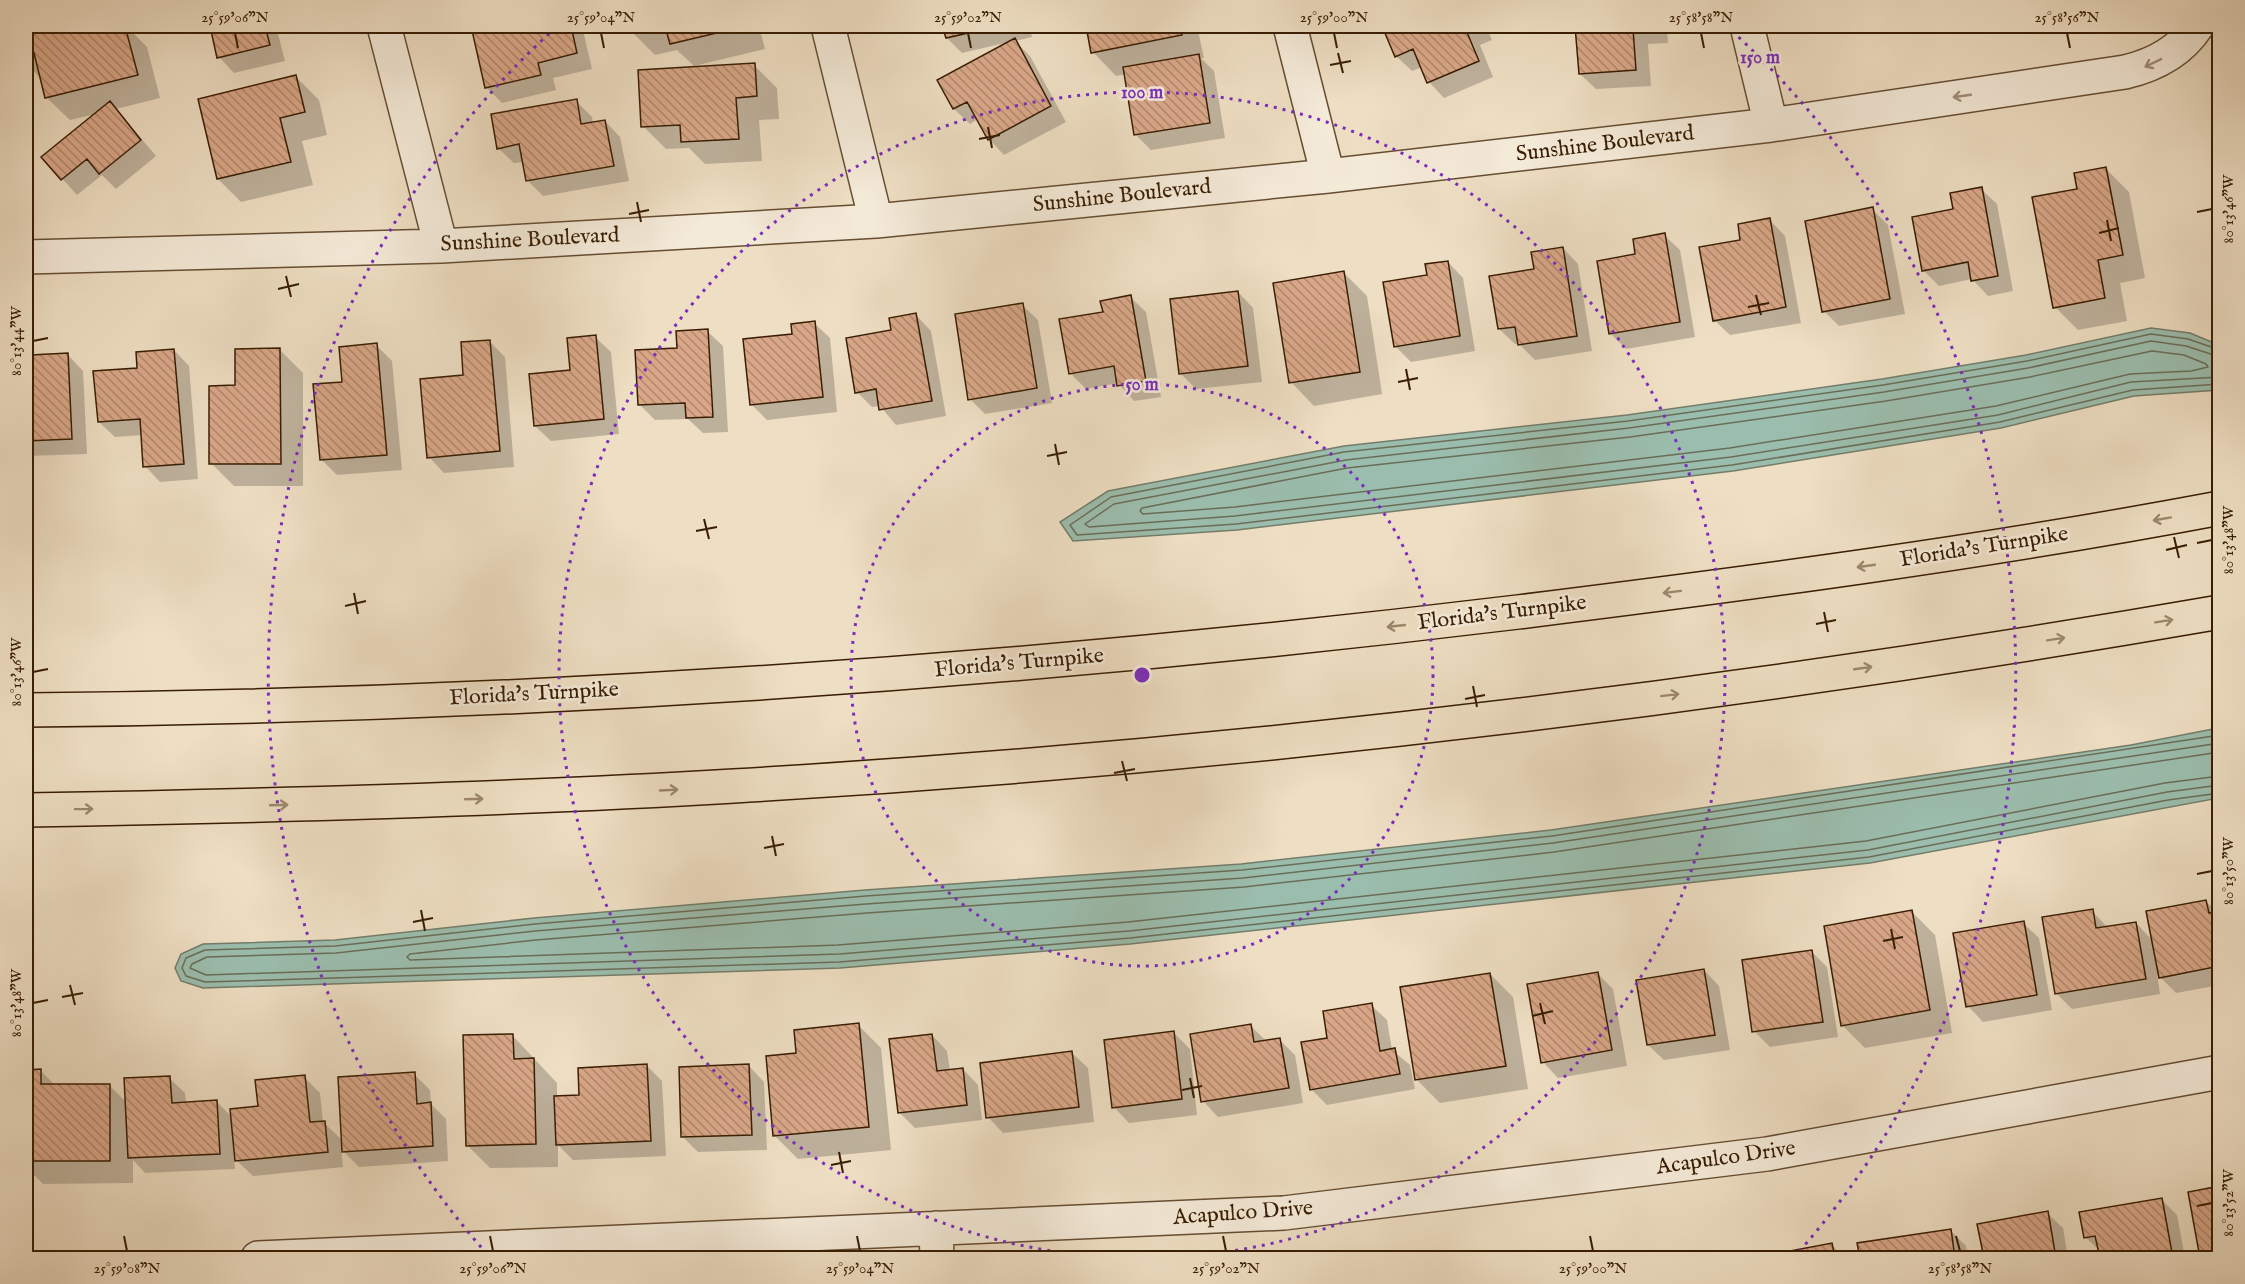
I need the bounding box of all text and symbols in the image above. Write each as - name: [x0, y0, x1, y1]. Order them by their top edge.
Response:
- text: 25°59'06"N: [201, 8, 269, 27]
- text: 25°59'04"N: [567, 8, 635, 27]
- text: 25°59'02"N: [934, 8, 1002, 27]
- text: 25°59'00"N: [1300, 8, 1368, 27]
- text: 25°58'58"N: [1669, 8, 1733, 27]
- text: 25°58'56"N: [2035, 8, 2099, 27]
- text: 150 m: [1740, 47, 1780, 70]
- one-way arrow: [2145, 57, 2163, 69]
- text: 100 m: [1121, 82, 1163, 105]
- one-way arrow: [1952, 91, 1972, 102]
- street label: Sunshine Boulevard: [1514, 119, 1696, 169]
- street label: Sunshine Boulevard: [1031, 173, 1213, 219]
- text: 80°13'46"W: [2219, 174, 2238, 243]
- street label: Sunshine Boulevard: [440, 221, 620, 259]
- text: 80°13'44"W: [7, 305, 26, 376]
- text: 50 m: [1125, 374, 1159, 397]
- text: 80°13'48"W: [2219, 505, 2238, 574]
- one-way arrow: [2153, 513, 2172, 524]
- street label: Florida's Turnpike: [1898, 520, 2070, 574]
- one-way arrow: [1856, 560, 1876, 571]
- one-way arrow: [1663, 587, 1683, 598]
- street label: Florida's Turnpike: [1416, 589, 1588, 637]
- one-way arrow: [2154, 615, 2173, 626]
- one-way arrow: [1386, 621, 1406, 632]
- one-way arrow: [2045, 633, 2065, 644]
- text: 80°13'46"W: [7, 637, 26, 706]
- street label: Florida's Turnpike: [933, 642, 1105, 684]
- one-way arrow: [1853, 662, 1872, 673]
- centre of rings: [1132, 665, 1152, 685]
- street label: Florida's Turnpike: [448, 676, 620, 712]
- one-way arrow: [1659, 689, 1679, 700]
- one-way arrow: [658, 784, 678, 795]
- one-way arrow: [463, 793, 483, 804]
- one-way arrow: [268, 800, 288, 811]
- one-way arrow: [73, 803, 93, 815]
- text: 80°13'50"W: [2219, 836, 2238, 905]
- text: 80°13'48"W: [7, 968, 26, 1037]
- street label: Acapulco Drive: [1654, 1134, 1797, 1182]
- text: 80°13'52"W: [2219, 1169, 2238, 1237]
- street label: Acapulco Drive: [1171, 1194, 1314, 1232]
- text: 25°59'08"N: [94, 1259, 161, 1278]
- text: 25°59'06"N: [459, 1259, 527, 1278]
- text: 25°59'04"N: [826, 1259, 894, 1278]
- text: 25°59'02"N: [1192, 1259, 1260, 1278]
- text: 25°59'00"N: [1559, 1259, 1627, 1278]
- text: 25°58'58"N: [1928, 1259, 1992, 1278]

